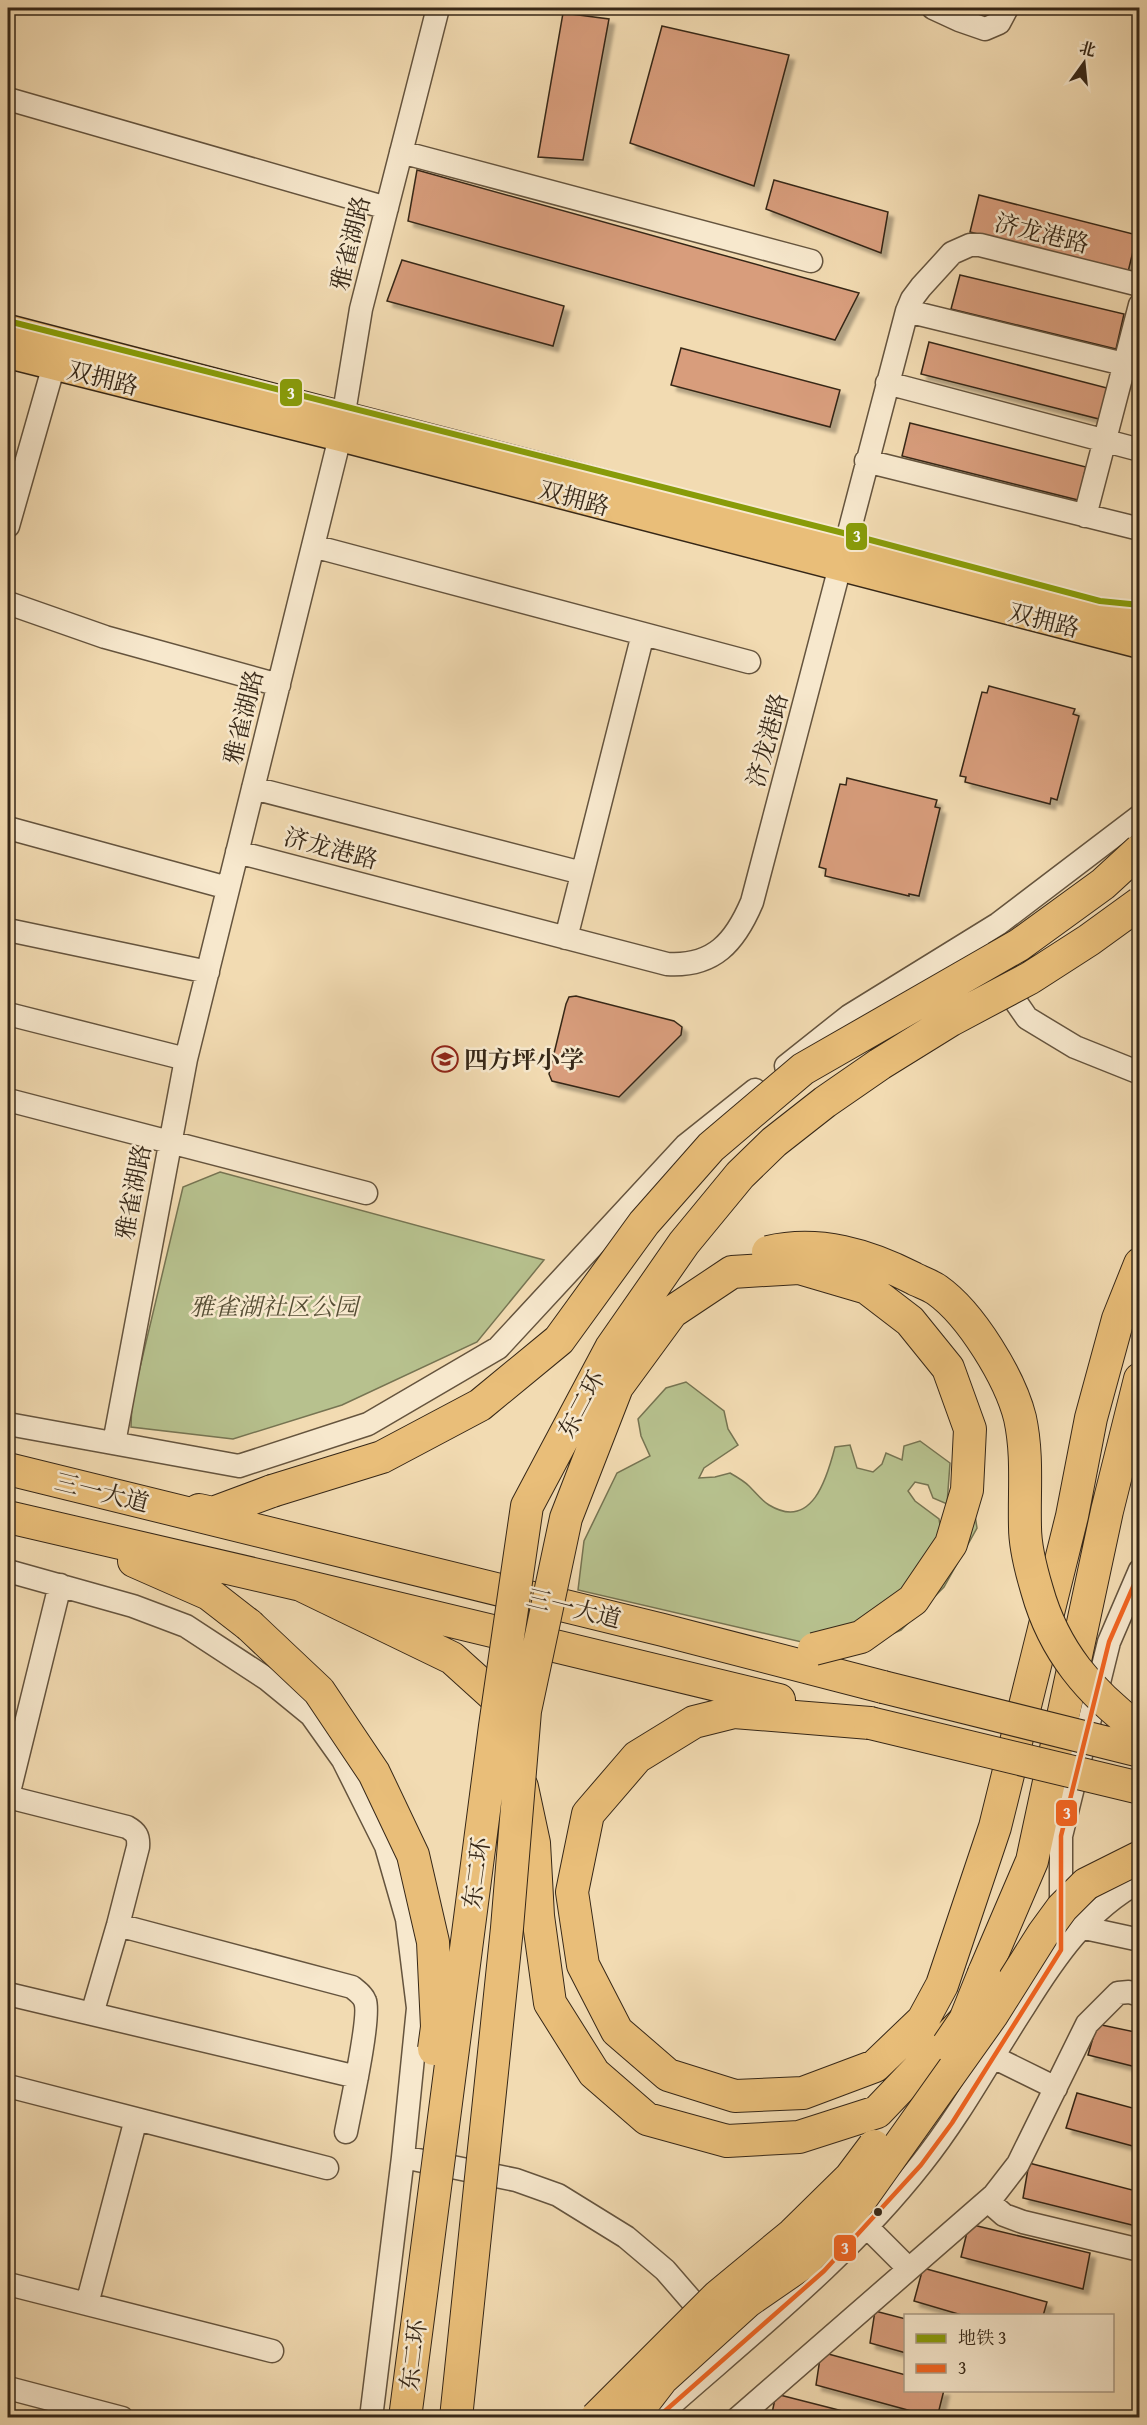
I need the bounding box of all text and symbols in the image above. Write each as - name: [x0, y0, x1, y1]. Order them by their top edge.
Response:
- north arrow: [1054, 33, 1114, 93]
- text: 北: [1077, 35, 1099, 62]
- street label: 雅雀湖路: [321, 192, 379, 294]
- street label: 济龙港路: [991, 204, 1093, 262]
- street label: 双拥路: [64, 352, 142, 404]
- line badge: 3: [279, 378, 303, 407]
- text: 3: [287, 381, 295, 405]
- street label: 双拥路: [535, 472, 613, 524]
- line badge: 3: [845, 522, 868, 551]
- text: 3: [853, 524, 861, 548]
- street label: 双拥路: [1005, 594, 1083, 646]
- street label: 雅雀湖路: [214, 666, 272, 768]
- street label: 济龙港路: [738, 689, 796, 791]
- street label: 济龙港路: [280, 819, 382, 877]
- place label: 四方坪小学: [464, 1042, 584, 1077]
- school or university icon: 四方坪小学: [430, 1044, 460, 1074]
- street label: 雅雀湖路: [107, 1142, 159, 1242]
- park label: 雅雀湖社区公园: [190, 1289, 362, 1324]
- street label: 东二环: [549, 1364, 613, 1444]
- street label: 三一大道: [51, 1463, 153, 1521]
- street label: 三一大道: [523, 1579, 625, 1637]
- line badge: 3: [1055, 1799, 1078, 1827]
- text: 3: [1063, 1801, 1071, 1825]
- street label: 东二环: [454, 1835, 498, 1911]
- unlabelled marker: [872, 2206, 884, 2218]
- line badge: 3: [833, 2234, 857, 2262]
- text: 3: [841, 2236, 849, 2260]
- legend: [904, 2314, 1114, 2392]
- street label: 东二环: [391, 2317, 435, 2393]
- text: 地铁 3: [958, 2324, 1007, 2351]
- text: 3: [958, 2354, 967, 2381]

